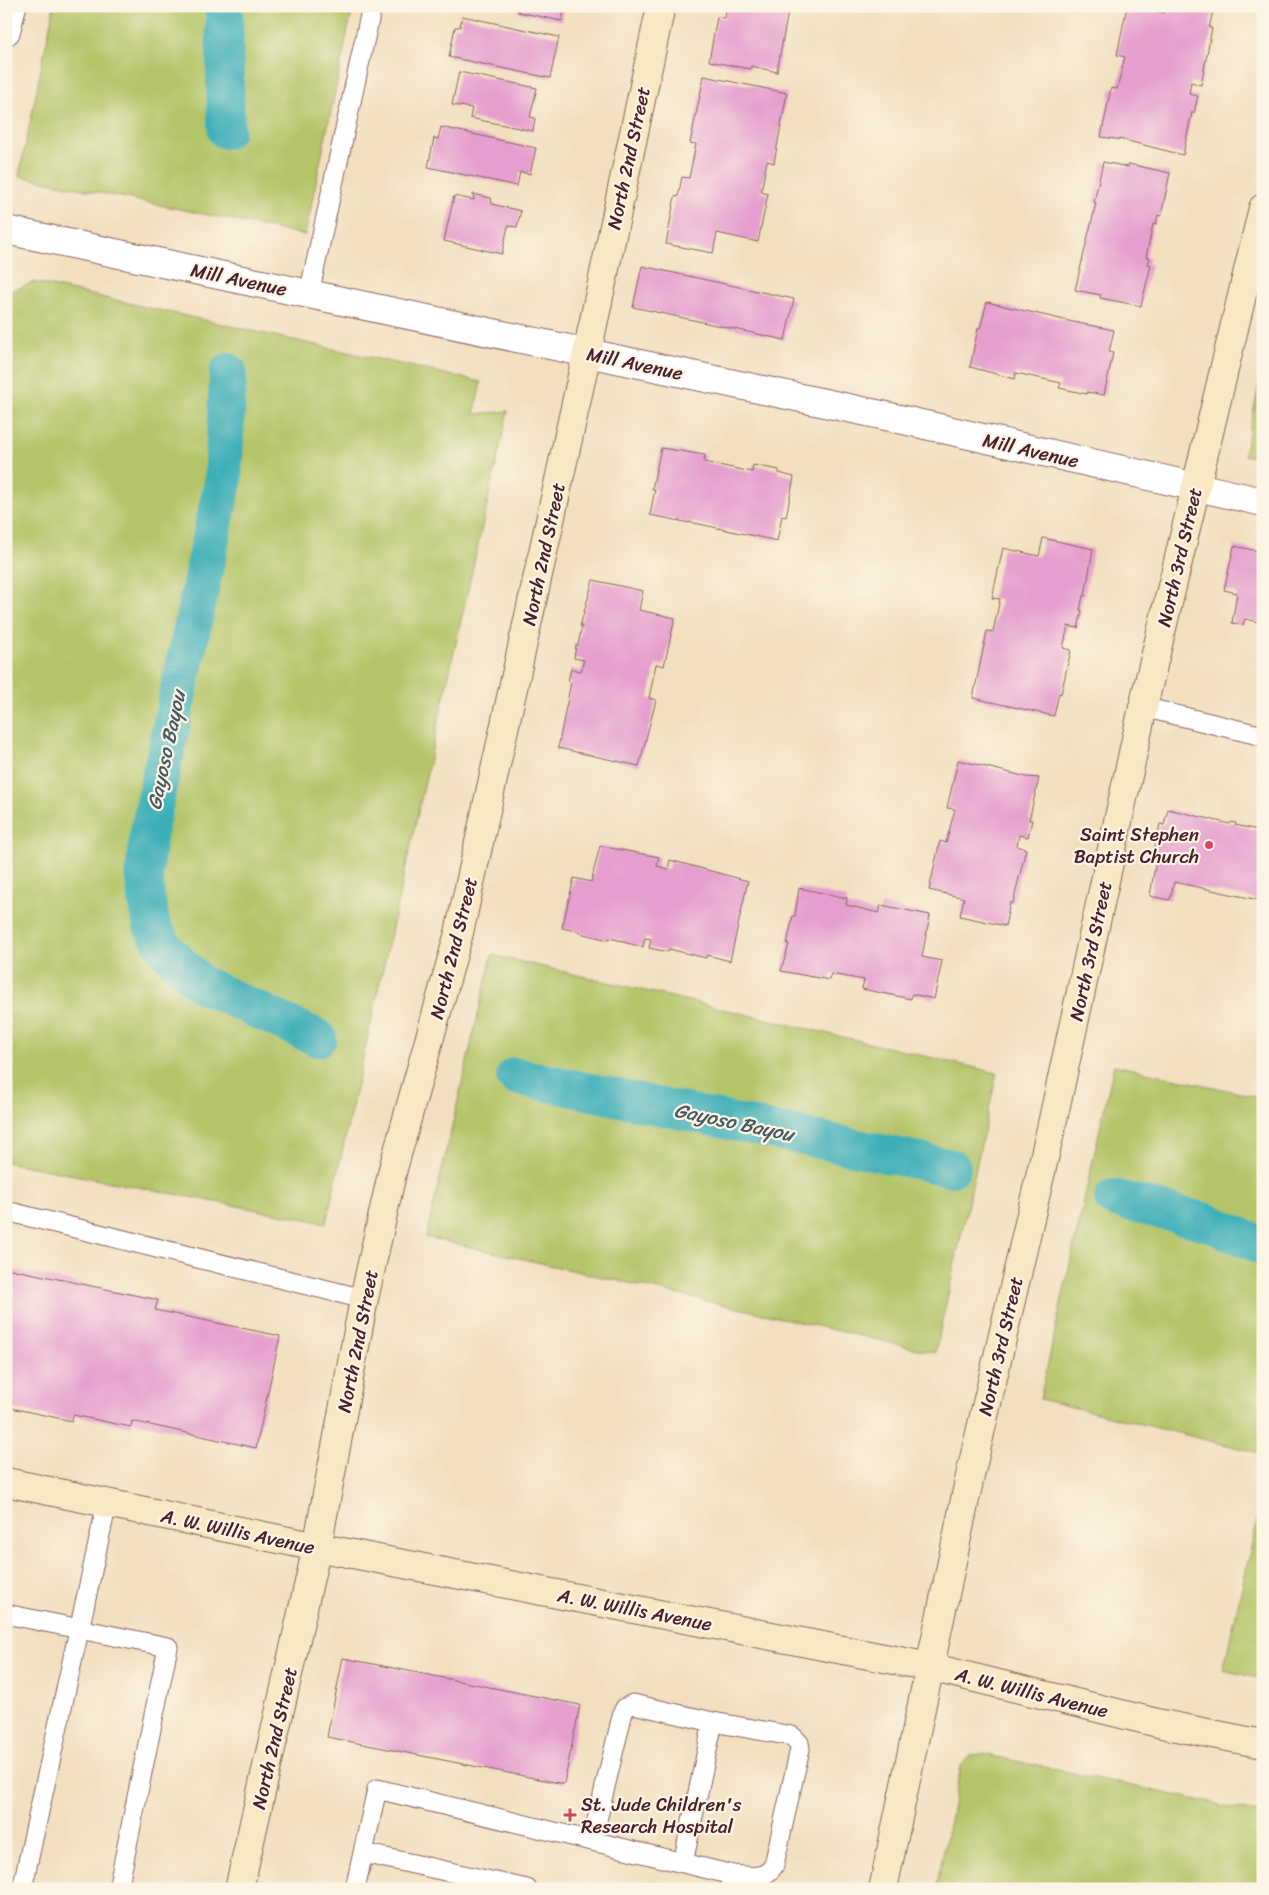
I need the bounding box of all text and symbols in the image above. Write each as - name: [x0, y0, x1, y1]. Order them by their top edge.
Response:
- street label: North 2nd Street: [597, 84, 660, 233]
- street label: Mill Avenue: [188, 253, 290, 306]
- street label: Mill Avenue: [584, 337, 686, 390]
- street label: Mill Avenue: [980, 423, 1082, 478]
- street label: North 2nd Street: [512, 480, 575, 629]
- street label: North 3rd Street: [1147, 484, 1212, 630]
- water label: Gayoso Bayou: [137, 685, 197, 813]
- place label: Saint Stephen Baptist Church: [1074, 818, 1199, 873]
- marker: Saint Stephen Baptist Church: [1203, 839, 1215, 851]
- street label: North 2nd Street: [420, 874, 487, 1023]
- street label: North 3rd Street: [1060, 878, 1121, 1024]
- water label: Gayoso Bayou: [671, 1093, 799, 1153]
- street label: North 2nd Street: [327, 1267, 388, 1416]
- street label: North 3rd Street: [968, 1273, 1033, 1419]
- street label: A. W. Willis Avenue: [157, 1499, 318, 1564]
- street label: A. W. Willis Avenue: [554, 1578, 715, 1641]
- street label: A. W. Willis Avenue: [951, 1657, 1112, 1727]
- street label: North 2nd Street: [242, 1664, 307, 1813]
- place label: St. Jude Children's Research Hospital: [581, 1788, 742, 1843]
- marker: St. Jude Children's Research Hospital: [563, 1808, 577, 1822]

